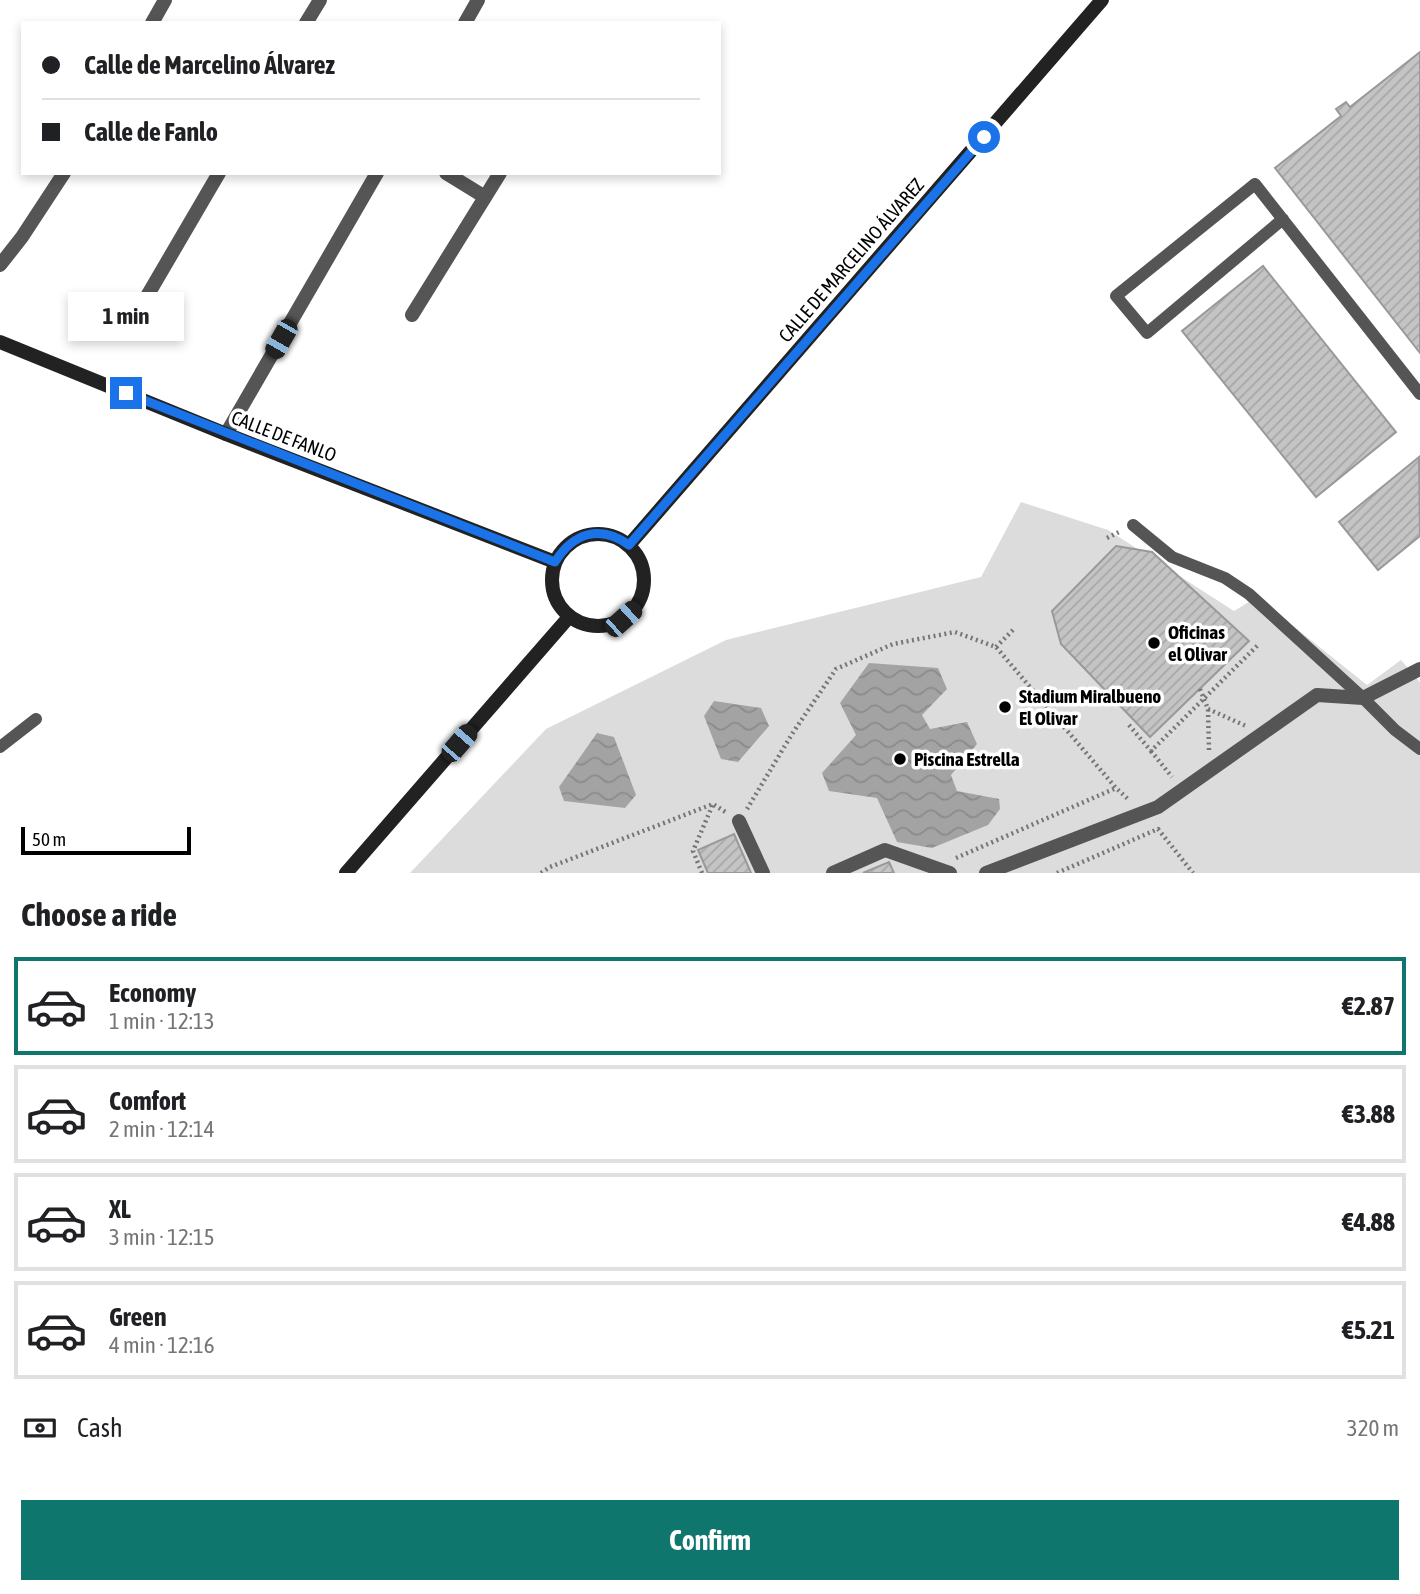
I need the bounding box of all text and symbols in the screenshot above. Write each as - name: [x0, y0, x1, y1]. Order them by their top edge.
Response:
- text: Calle de Marcelino Álvarez: [84, 50, 335, 80]
- text: Calle de Fanlo: [84, 117, 218, 147]
- route start: [968, 121, 1000, 153]
- street label: CALLE DE MARCELINO ÁLVAREZ: [774, 173, 928, 346]
- callout: 1 min: [68, 292, 184, 340]
- text: 1 min: [103, 303, 149, 329]
- car: [262, 316, 301, 362]
- route end: [110, 377, 142, 409]
- street label: CALLE DE FANLO: [228, 406, 340, 466]
- car: [601, 597, 646, 641]
- place label: Oficinas el Olivar: [1168, 621, 1227, 665]
- marker: Oficinas el Olivar: [1146, 635, 1162, 651]
- place label: Stadium Miralbueno El Olivar: [1019, 685, 1161, 729]
- marker: Stadium Miralbueno El Olivar: [997, 699, 1013, 715]
- car: [438, 720, 481, 766]
- place label: Piscina Estrella: [914, 748, 1020, 770]
- marker: Piscina Estrella: [892, 751, 908, 767]
- scale bar: [21, 824, 191, 856]
- text: 50 m: [32, 828, 66, 850]
- text: Choose a ride: [21, 896, 177, 933]
- icon: car: [25, 975, 88, 1038]
- text: Economy: [109, 978, 196, 1008]
- text: €2.87: [1342, 991, 1395, 1021]
- text: 1 min · 12:13: [109, 1008, 215, 1034]
- icon: car: [25, 1083, 88, 1146]
- text: Comfort: [109, 1086, 186, 1116]
- text: €3.88: [1342, 1099, 1395, 1129]
- text: 2 min · 12:14: [109, 1116, 215, 1142]
- icon: car: [25, 1191, 88, 1254]
- text: XL: [109, 1194, 131, 1224]
- text: €4.88: [1342, 1207, 1395, 1237]
- text: 3 min · 12:15: [109, 1224, 215, 1250]
- icon: car: [25, 1299, 88, 1362]
- text: Green: [109, 1302, 167, 1332]
- text: €5.21: [1342, 1315, 1395, 1345]
- text: 4 min · 12:16: [109, 1332, 215, 1358]
- icon: cash: [21, 1409, 59, 1447]
- text: Cash: [77, 1413, 123, 1443]
- text: 320 m: [1347, 1415, 1399, 1441]
- button: Confirm: [21, 1500, 1399, 1580]

